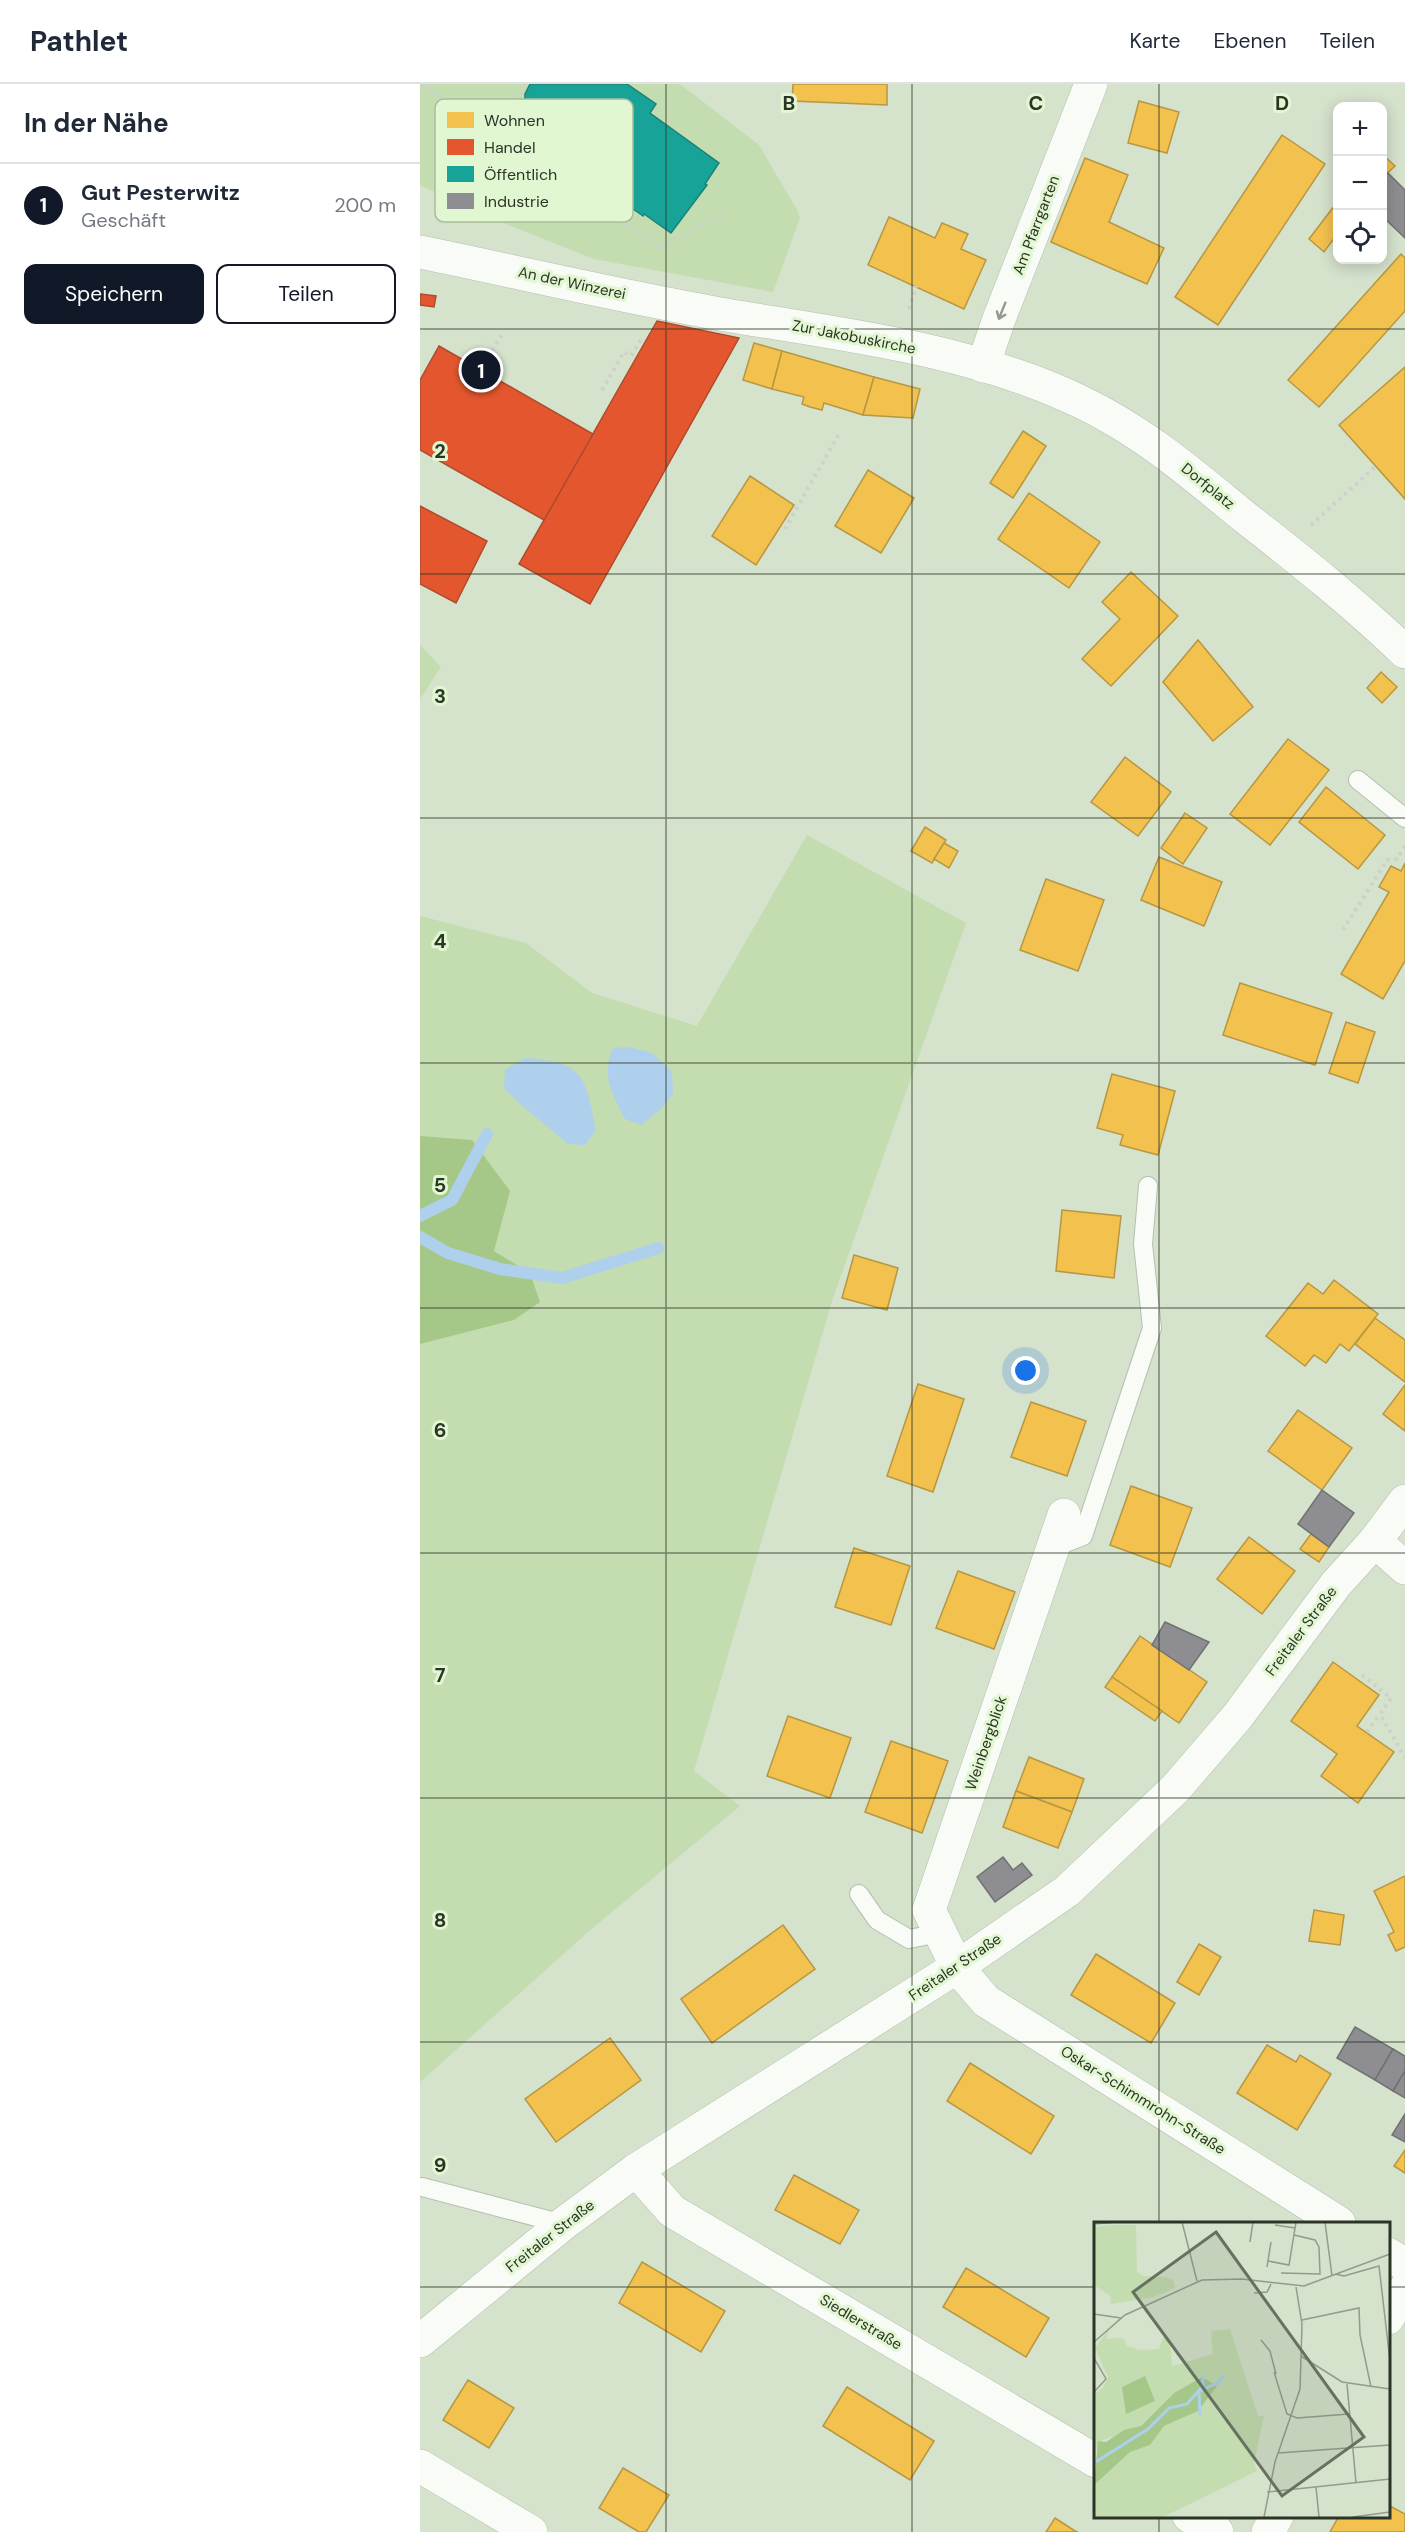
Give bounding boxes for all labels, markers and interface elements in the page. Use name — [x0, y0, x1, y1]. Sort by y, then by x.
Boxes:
text: Pathlet — [30, 23, 128, 60]
text: Karte — [1130, 27, 1180, 55]
text: Ebenen — [1213, 27, 1286, 55]
text: Teilen — [1319, 27, 1375, 55]
text: B — [783, 90, 795, 116]
text: C — [1029, 90, 1043, 116]
text: D — [1275, 90, 1289, 116]
legend — [435, 99, 633, 222]
map controls — [1333, 102, 1387, 264]
button: + — [1333, 102, 1387, 156]
text: In der Nähe — [24, 106, 169, 140]
text: Wohnen — [484, 110, 545, 131]
text: Handel — [484, 137, 535, 158]
button: − — [1333, 156, 1387, 210]
text: Öffentlich — [484, 164, 557, 185]
street label: Am Pfarrgarten — [1008, 173, 1064, 277]
text: Gut Pesterwitz — [81, 178, 240, 207]
text: Industrie — [484, 191, 549, 212]
text: 1 — [40, 192, 47, 218]
text: 200 m — [334, 192, 396, 218]
text: Geschäft — [81, 207, 166, 233]
button: locate — [1333, 210, 1387, 264]
street label: An der Winzerei — [516, 262, 628, 304]
button: Speichern — [24, 264, 204, 324]
button: Teilen — [216, 264, 396, 324]
one-way arrow — [996, 301, 1007, 320]
street label: Zur Jakobuskirche — [790, 315, 918, 359]
pin: 1 — [462, 348, 500, 392]
text: 2 — [434, 438, 446, 464]
street label: Dorfplatz — [1177, 458, 1239, 514]
text: 3 — [434, 683, 446, 709]
text: 4 — [434, 928, 447, 954]
text: 5 — [434, 1172, 446, 1198]
your location — [1011, 1356, 1040, 1385]
text: 6 — [434, 1417, 446, 1443]
street label: Freitaler Straße — [1261, 1582, 1341, 1680]
text: 7 — [435, 1662, 446, 1688]
street label: Weinbergblick — [960, 1693, 1012, 1793]
text: 8 — [434, 1907, 446, 1933]
street label: Freitaler Straße — [905, 1929, 1005, 2005]
street label: Oskar-Schimmrohn-Straße — [1057, 2041, 1229, 2159]
text: 9 — [434, 2152, 446, 2178]
street label: Freitaler Straße — [502, 2195, 598, 2277]
inset map — [1094, 2222, 1390, 2517]
street label: Siedlerstraße — [816, 2290, 906, 2354]

